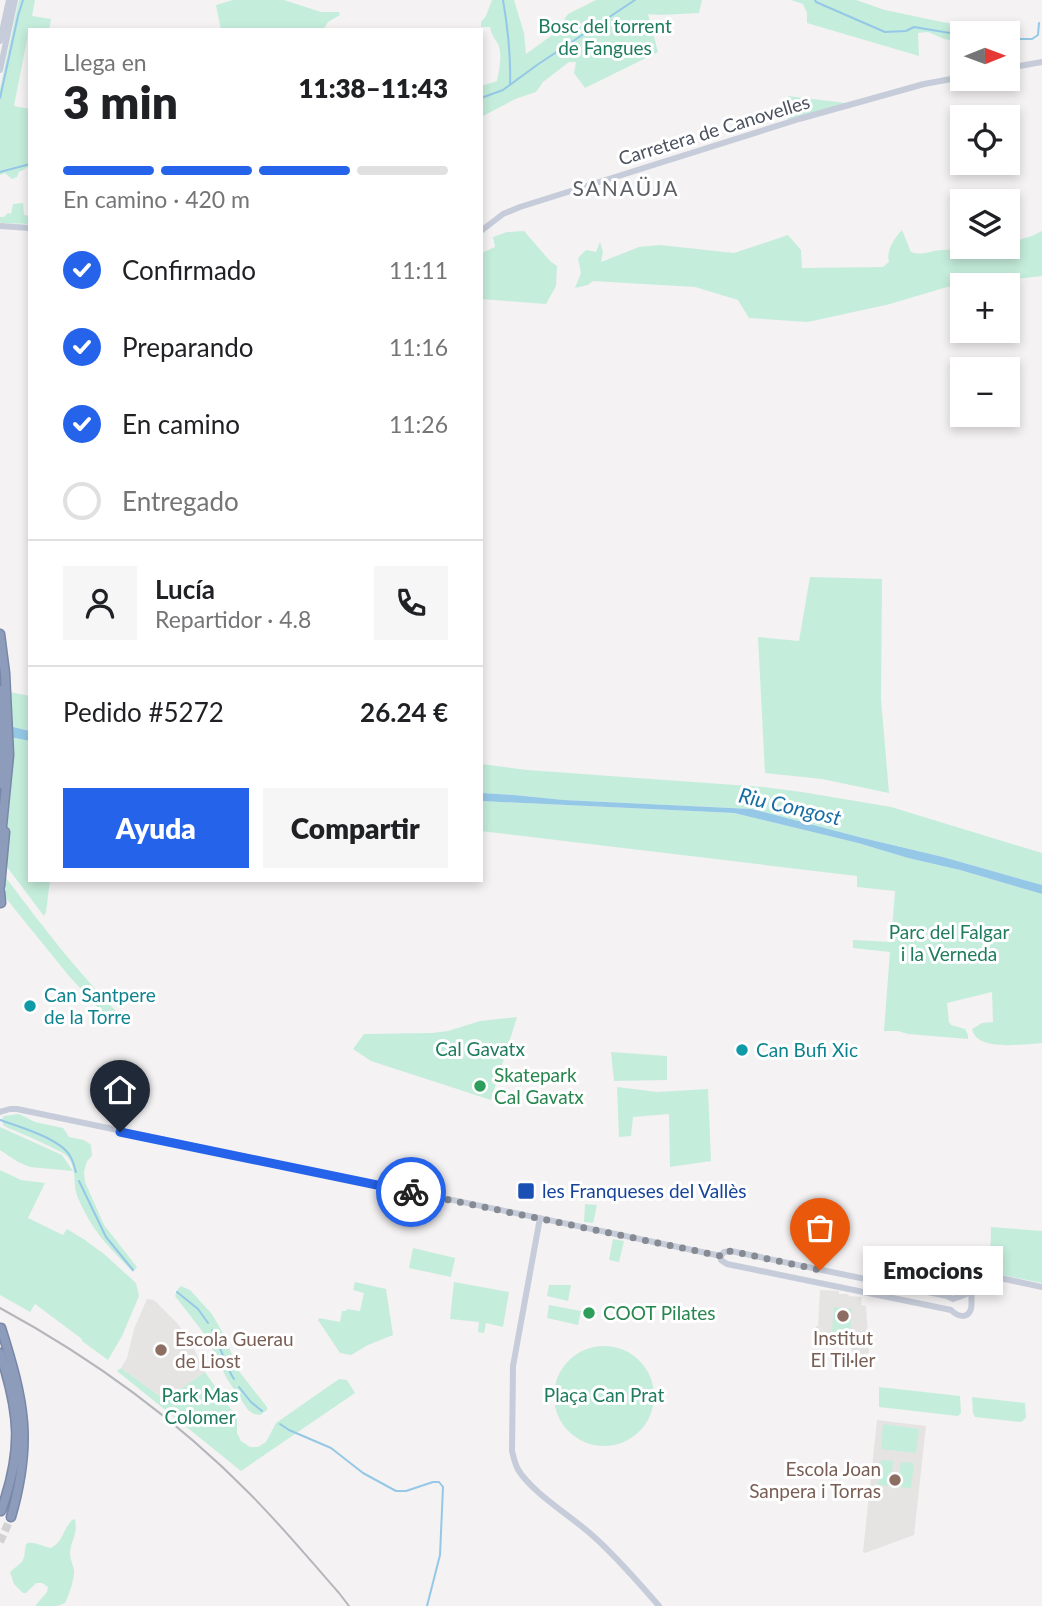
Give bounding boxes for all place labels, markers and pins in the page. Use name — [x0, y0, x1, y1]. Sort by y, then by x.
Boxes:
place label: Can Santpere de la Torre — [44, 983, 156, 1028]
marker: Can Santpere de la Torre — [22, 998, 38, 1014]
place label: Can Bufi Xic — [756, 1038, 858, 1061]
marker: Can Bufi Xic — [734, 1042, 750, 1058]
pin — [90, 1060, 150, 1132]
place label: Skatepark Cal Gavatx — [494, 1063, 584, 1108]
marker: Skatepark Cal Gavatx — [472, 1078, 488, 1094]
place label: les Franqueses del Vallès — [542, 1179, 746, 1202]
marker: les Franqueses del Vallès — [516, 1181, 536, 1201]
pin — [790, 1198, 850, 1270]
callout: Emocions — [862, 1246, 1002, 1294]
place label: COOT Pilates — [603, 1301, 716, 1324]
marker: COOT Pilates — [581, 1305, 597, 1321]
marker: Institut El Til·ler — [835, 1308, 851, 1324]
place label: Institut El Til·ler — [810, 1326, 876, 1371]
place label: Escola Guerau de Liost — [175, 1327, 294, 1372]
marker: Escola Guerau de Liost — [153, 1342, 169, 1358]
place label: Escola Joan Sanpera i Torras — [749, 1457, 881, 1502]
marker: Escola Joan Sanpera i Torras — [887, 1472, 903, 1488]

